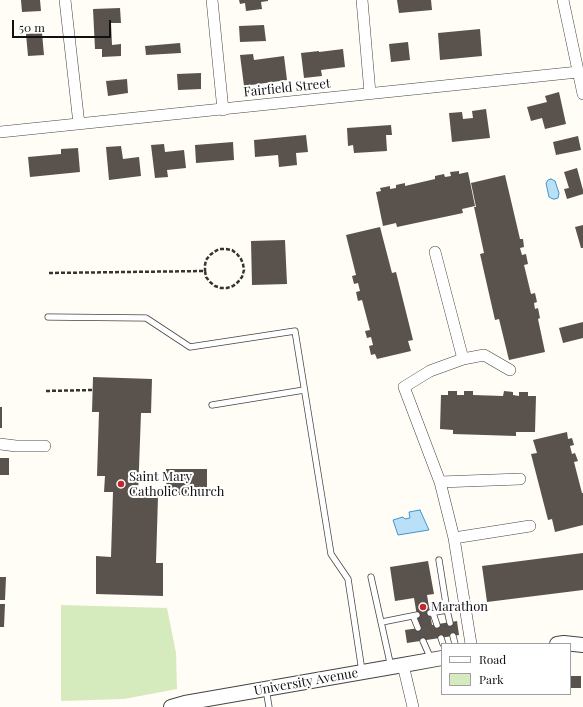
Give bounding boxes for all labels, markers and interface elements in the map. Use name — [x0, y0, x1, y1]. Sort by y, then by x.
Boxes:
scale bar — [14, 12, 113, 38]
text: 50 m — [19, 19, 45, 35]
street label: Fairfield Street — [243, 76, 331, 100]
place label: Saint Mary Catholic Church — [129, 469, 224, 500]
marker: Saint Mary Catholic Church — [116, 479, 126, 489]
place label: Marathon — [431, 599, 488, 615]
marker: Marathon — [418, 602, 428, 612]
legend — [441, 643, 571, 695]
text: Road — [479, 651, 506, 667]
street label: University Avenue — [253, 665, 359, 699]
text: Park — [479, 671, 504, 687]

